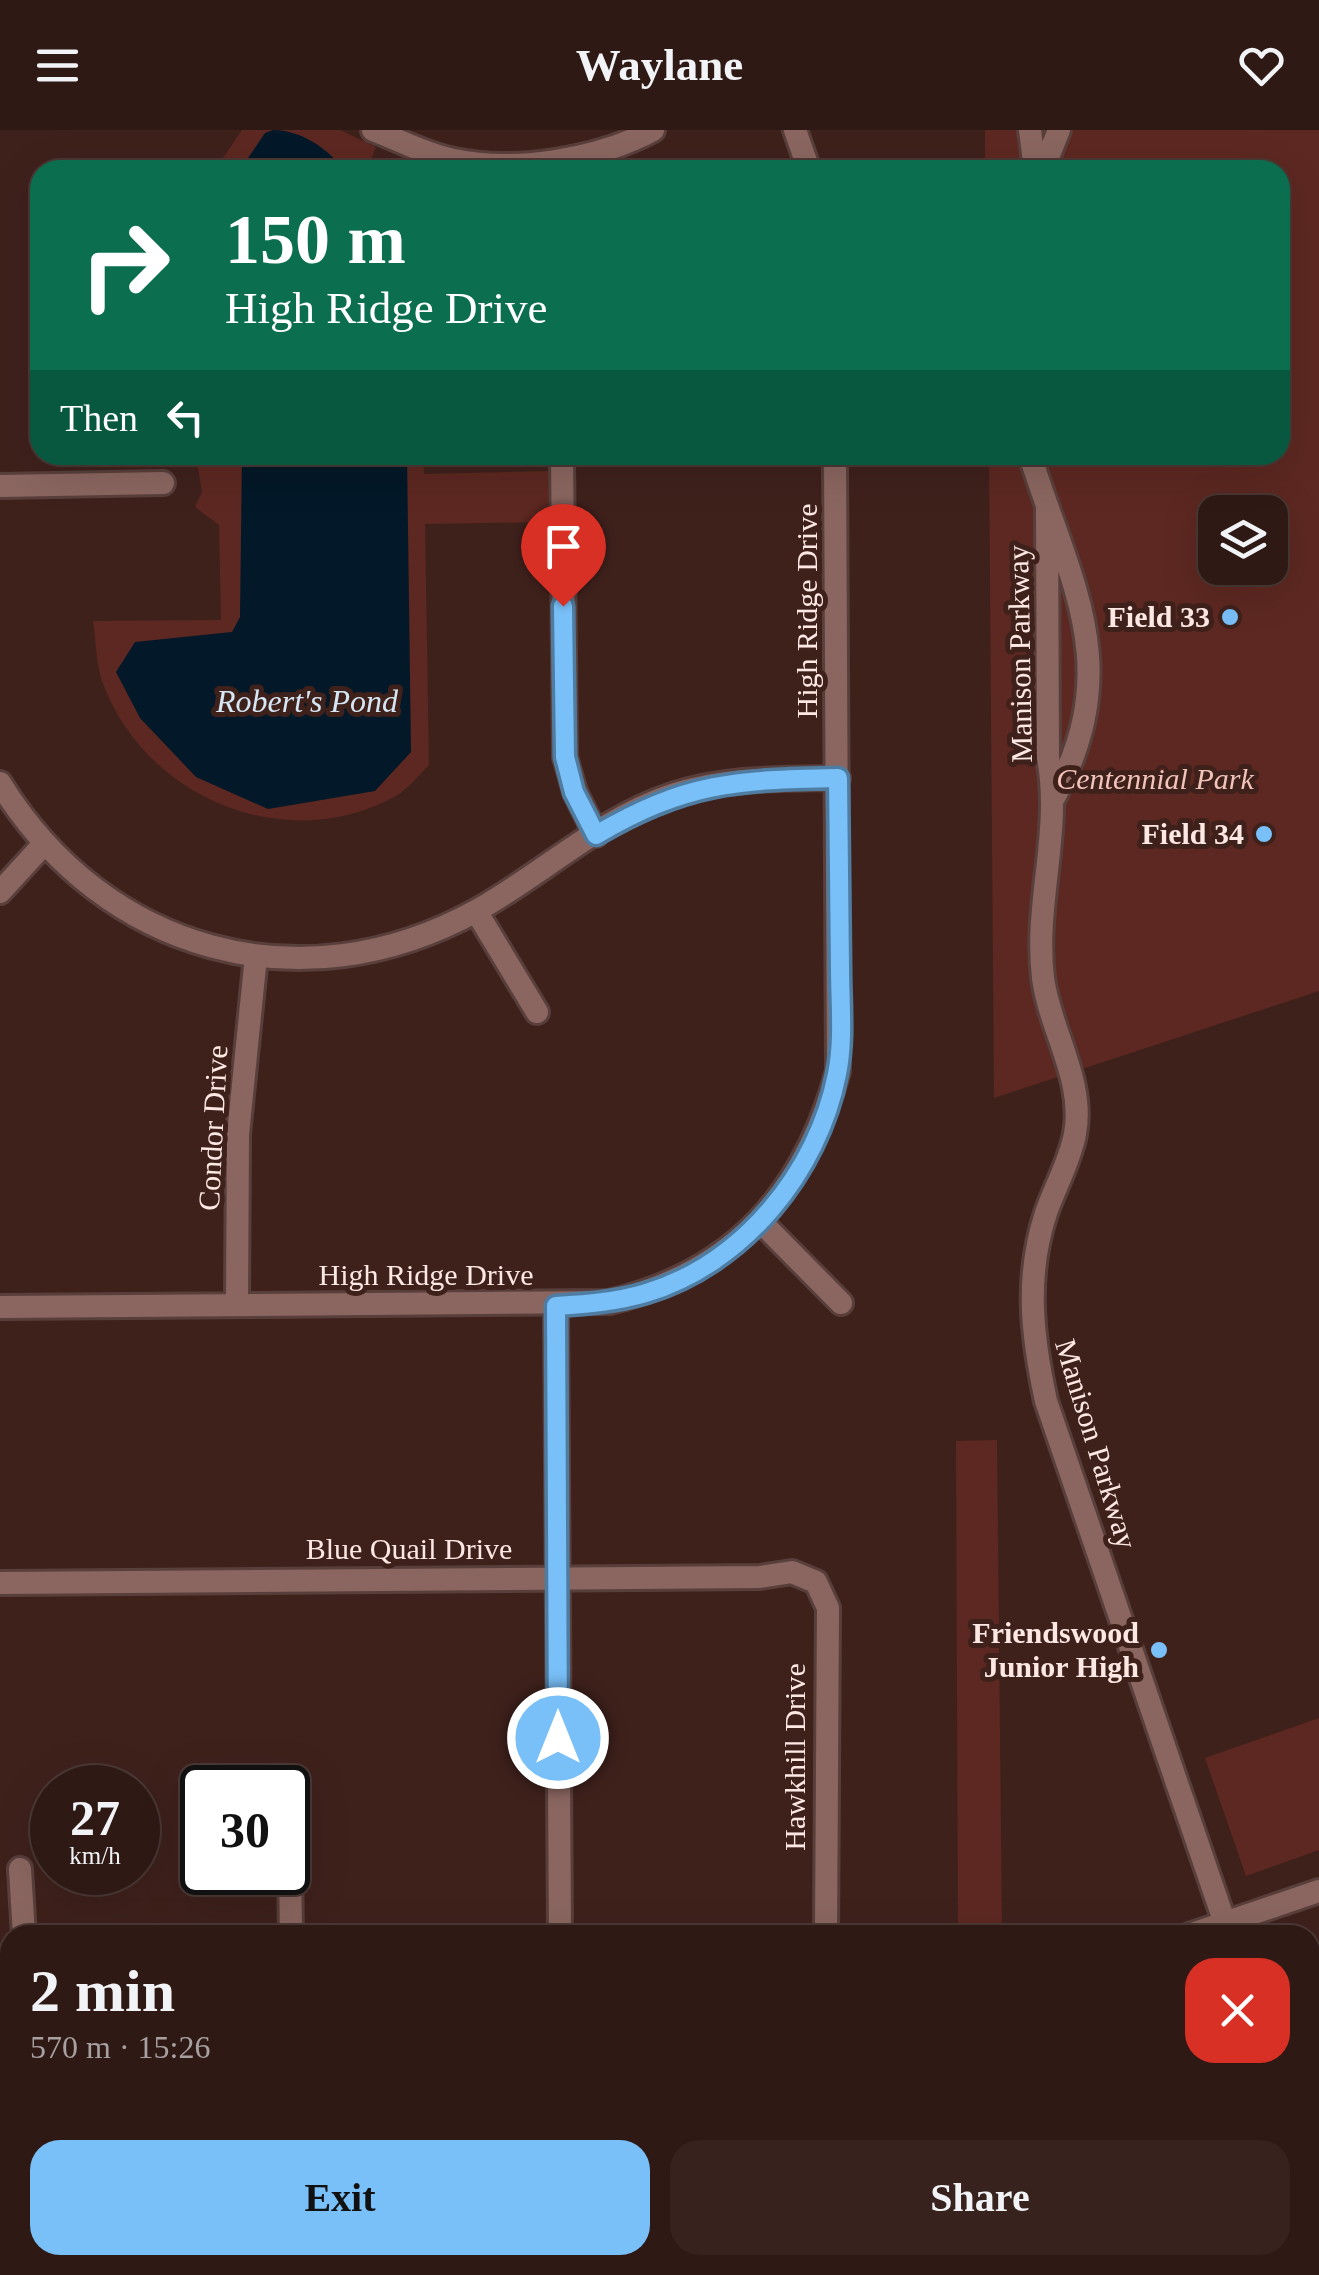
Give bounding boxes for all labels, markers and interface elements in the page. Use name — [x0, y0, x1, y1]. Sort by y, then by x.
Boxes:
icon: menu — [30, 38, 85, 93]
icon: heart — [1234, 38, 1289, 93]
text: Waylane — [576, 40, 743, 90]
icon: right — [60, 200, 190, 330]
text: 150 m — [225, 201, 406, 278]
text: High Ridge Drive — [225, 283, 547, 333]
icon: left — [158, 390, 213, 445]
text: Then — [60, 397, 138, 439]
map controls — [1198, 495, 1288, 585]
button: layers — [1198, 495, 1288, 585]
pin — [521, 504, 606, 607]
street label: High Ridge Drive — [790, 504, 823, 718]
icon: arrive — [536, 519, 591, 574]
street label: Manison Parkway — [1001, 545, 1038, 763]
place label: Field 33 — [1108, 600, 1210, 633]
marker: Field 33 — [1219, 606, 1241, 628]
water label: Robert's Pond — [215, 683, 399, 719]
park label: Centennial Park — [1056, 762, 1254, 795]
place label: Field 34 — [1142, 817, 1244, 850]
marker: Field 34 — [1253, 823, 1275, 845]
street label: Condor Drive — [192, 1044, 233, 1212]
street label: High Ridge Drive — [319, 1258, 533, 1291]
street label: Manison Parkway — [1049, 1335, 1144, 1553]
street label: Blue Quail Drive — [306, 1532, 512, 1565]
place label: Friendswood Junior High — [972, 1616, 1139, 1683]
marker: Friendswood Junior High — [1148, 1639, 1170, 1661]
street label: Hawkhill Drive — [778, 1663, 811, 1851]
position arrow — [506, 1686, 610, 1790]
speed limit sign: 30 — [180, 1765, 310, 1895]
text: 27 — [70, 1790, 120, 1846]
text: km/h — [69, 1842, 121, 1869]
text: 2 min — [30, 1958, 175, 2024]
button: close — [1185, 1958, 1290, 2063]
text: 570 m · 15:26 — [30, 2029, 210, 2065]
button: Exit — [30, 2140, 650, 2255]
button: Share — [670, 2140, 1290, 2255]

